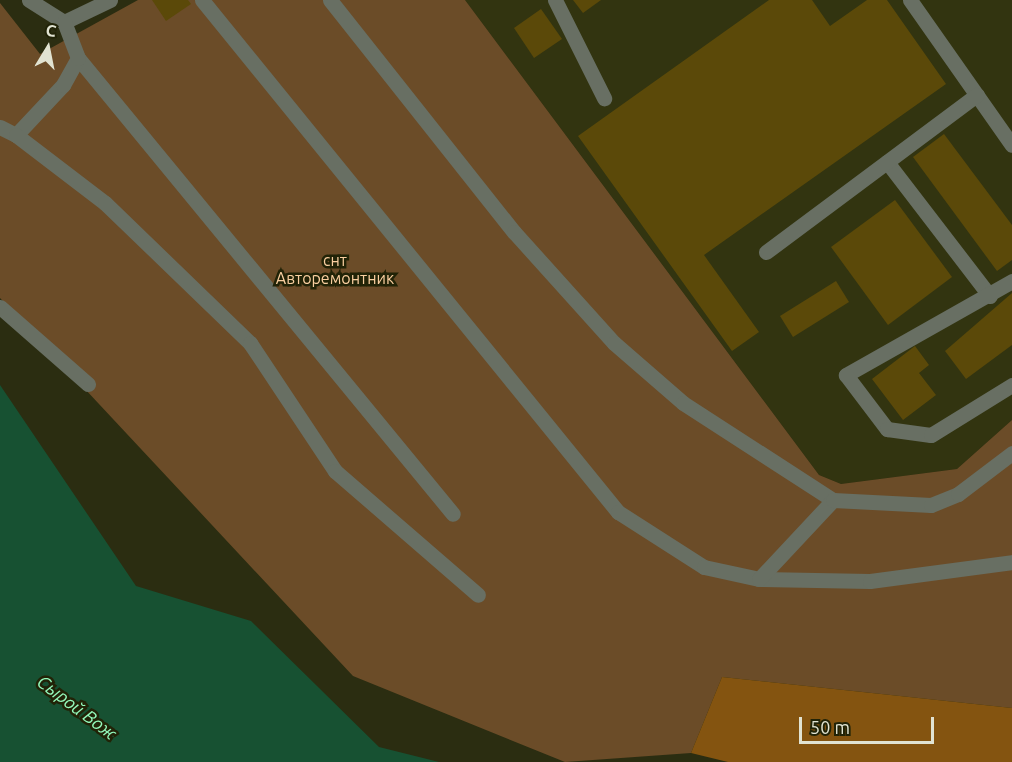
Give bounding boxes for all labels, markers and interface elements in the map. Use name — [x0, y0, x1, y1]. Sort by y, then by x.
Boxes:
north arrow — [18, 18, 78, 78]
text: С — [45, 21, 58, 40]
park label: снт Авторемонтник — [276, 250, 394, 288]
water label: Сырой Вож — [33, 670, 121, 744]
scale bar — [802, 705, 937, 743]
text: 50 m — [810, 717, 850, 737]

